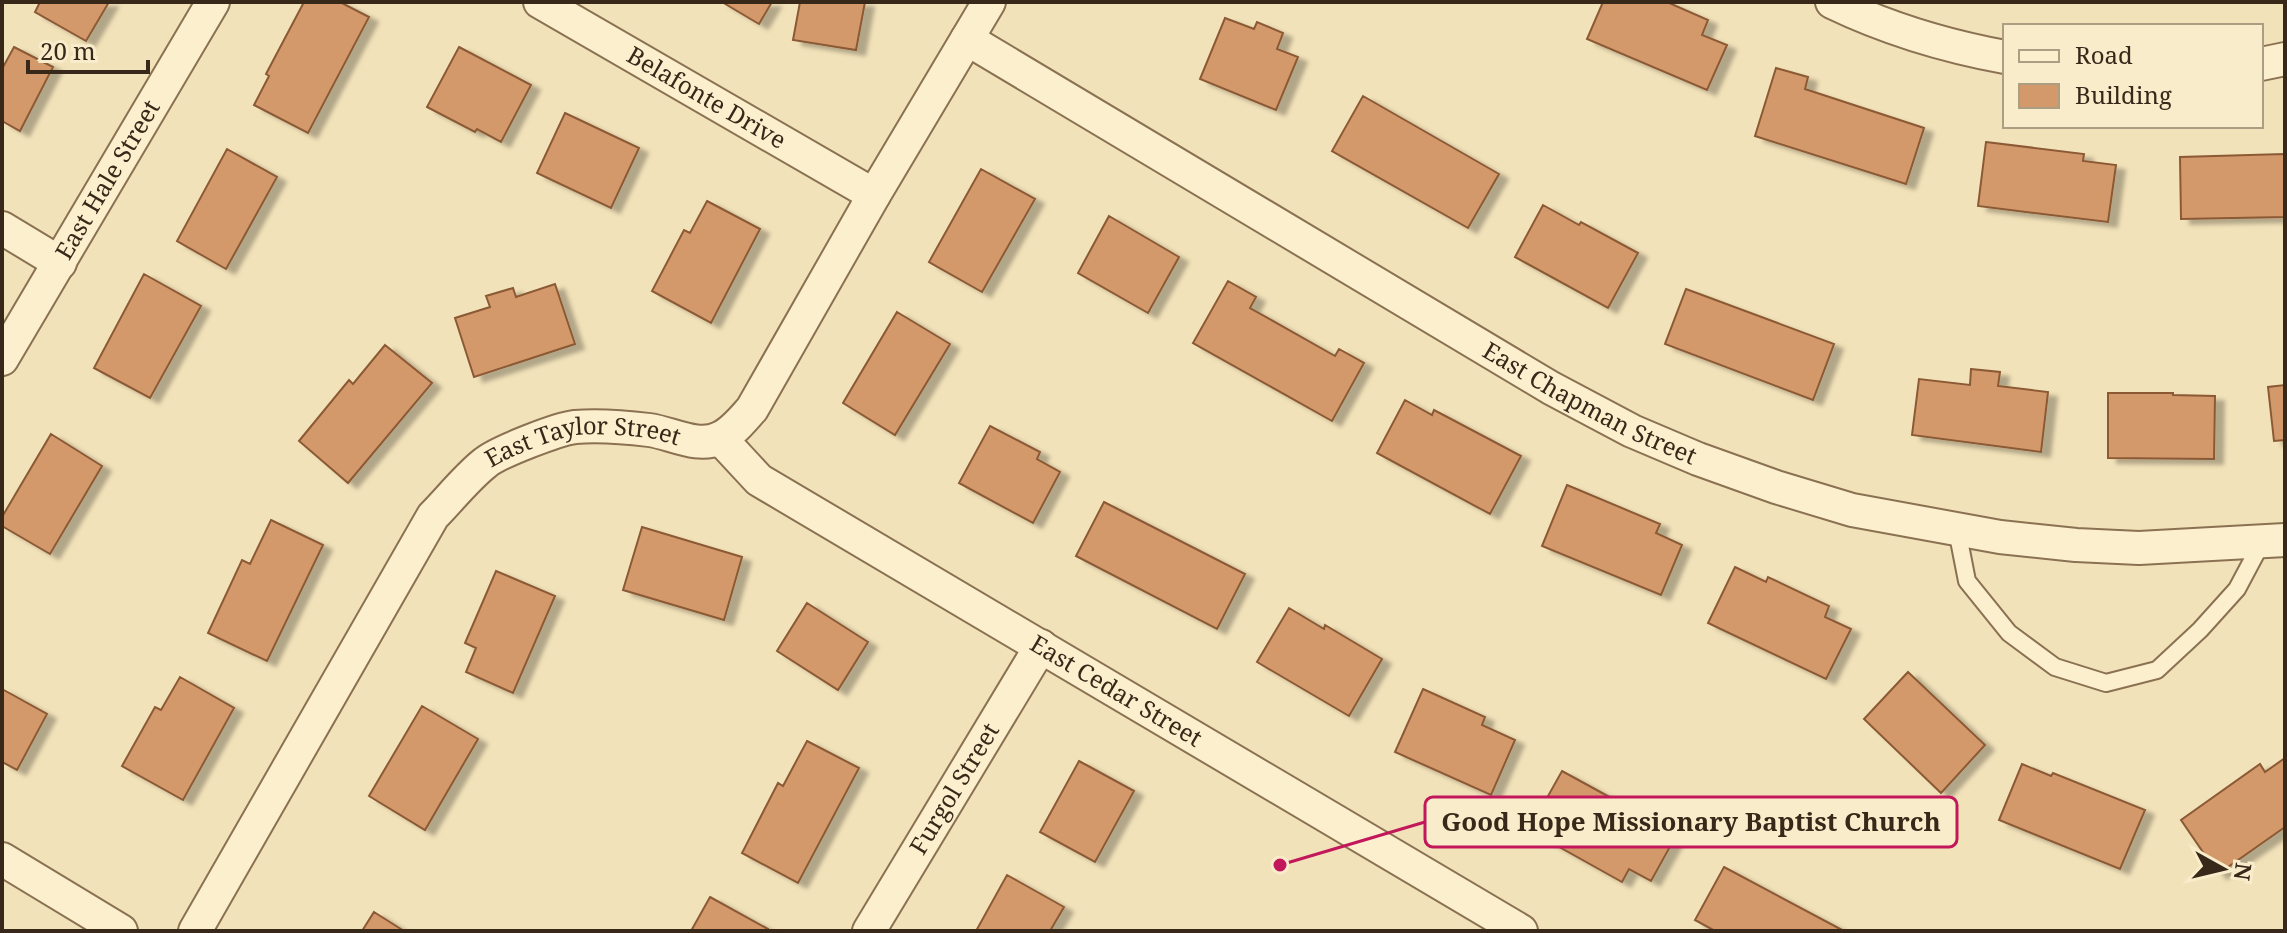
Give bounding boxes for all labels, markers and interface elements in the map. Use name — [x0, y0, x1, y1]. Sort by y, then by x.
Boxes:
scale bar — [28, 24, 148, 74]
legend — [2003, 24, 2263, 128]
text: 20 m — [40, 34, 96, 67]
street label: Belafonte Drive — [621, 38, 793, 156]
text: Road — [2075, 38, 2133, 71]
text: Building — [2075, 78, 2172, 111]
street label: East Hale Street — [47, 93, 167, 265]
street label: East Chapman Street — [1477, 333, 1702, 472]
street label: East Taylor Street — [478, 408, 685, 474]
street label: East Cedar Street — [1025, 626, 1209, 754]
street label: Furgol Street — [901, 716, 1006, 860]
callout: Good Hope Missionary Baptist Church — [1425, 797, 1957, 847]
text: Good Hope Missionary Baptist Church — [1441, 803, 1941, 839]
north arrow — [2183, 829, 2263, 909]
text: N — [2228, 861, 2260, 883]

